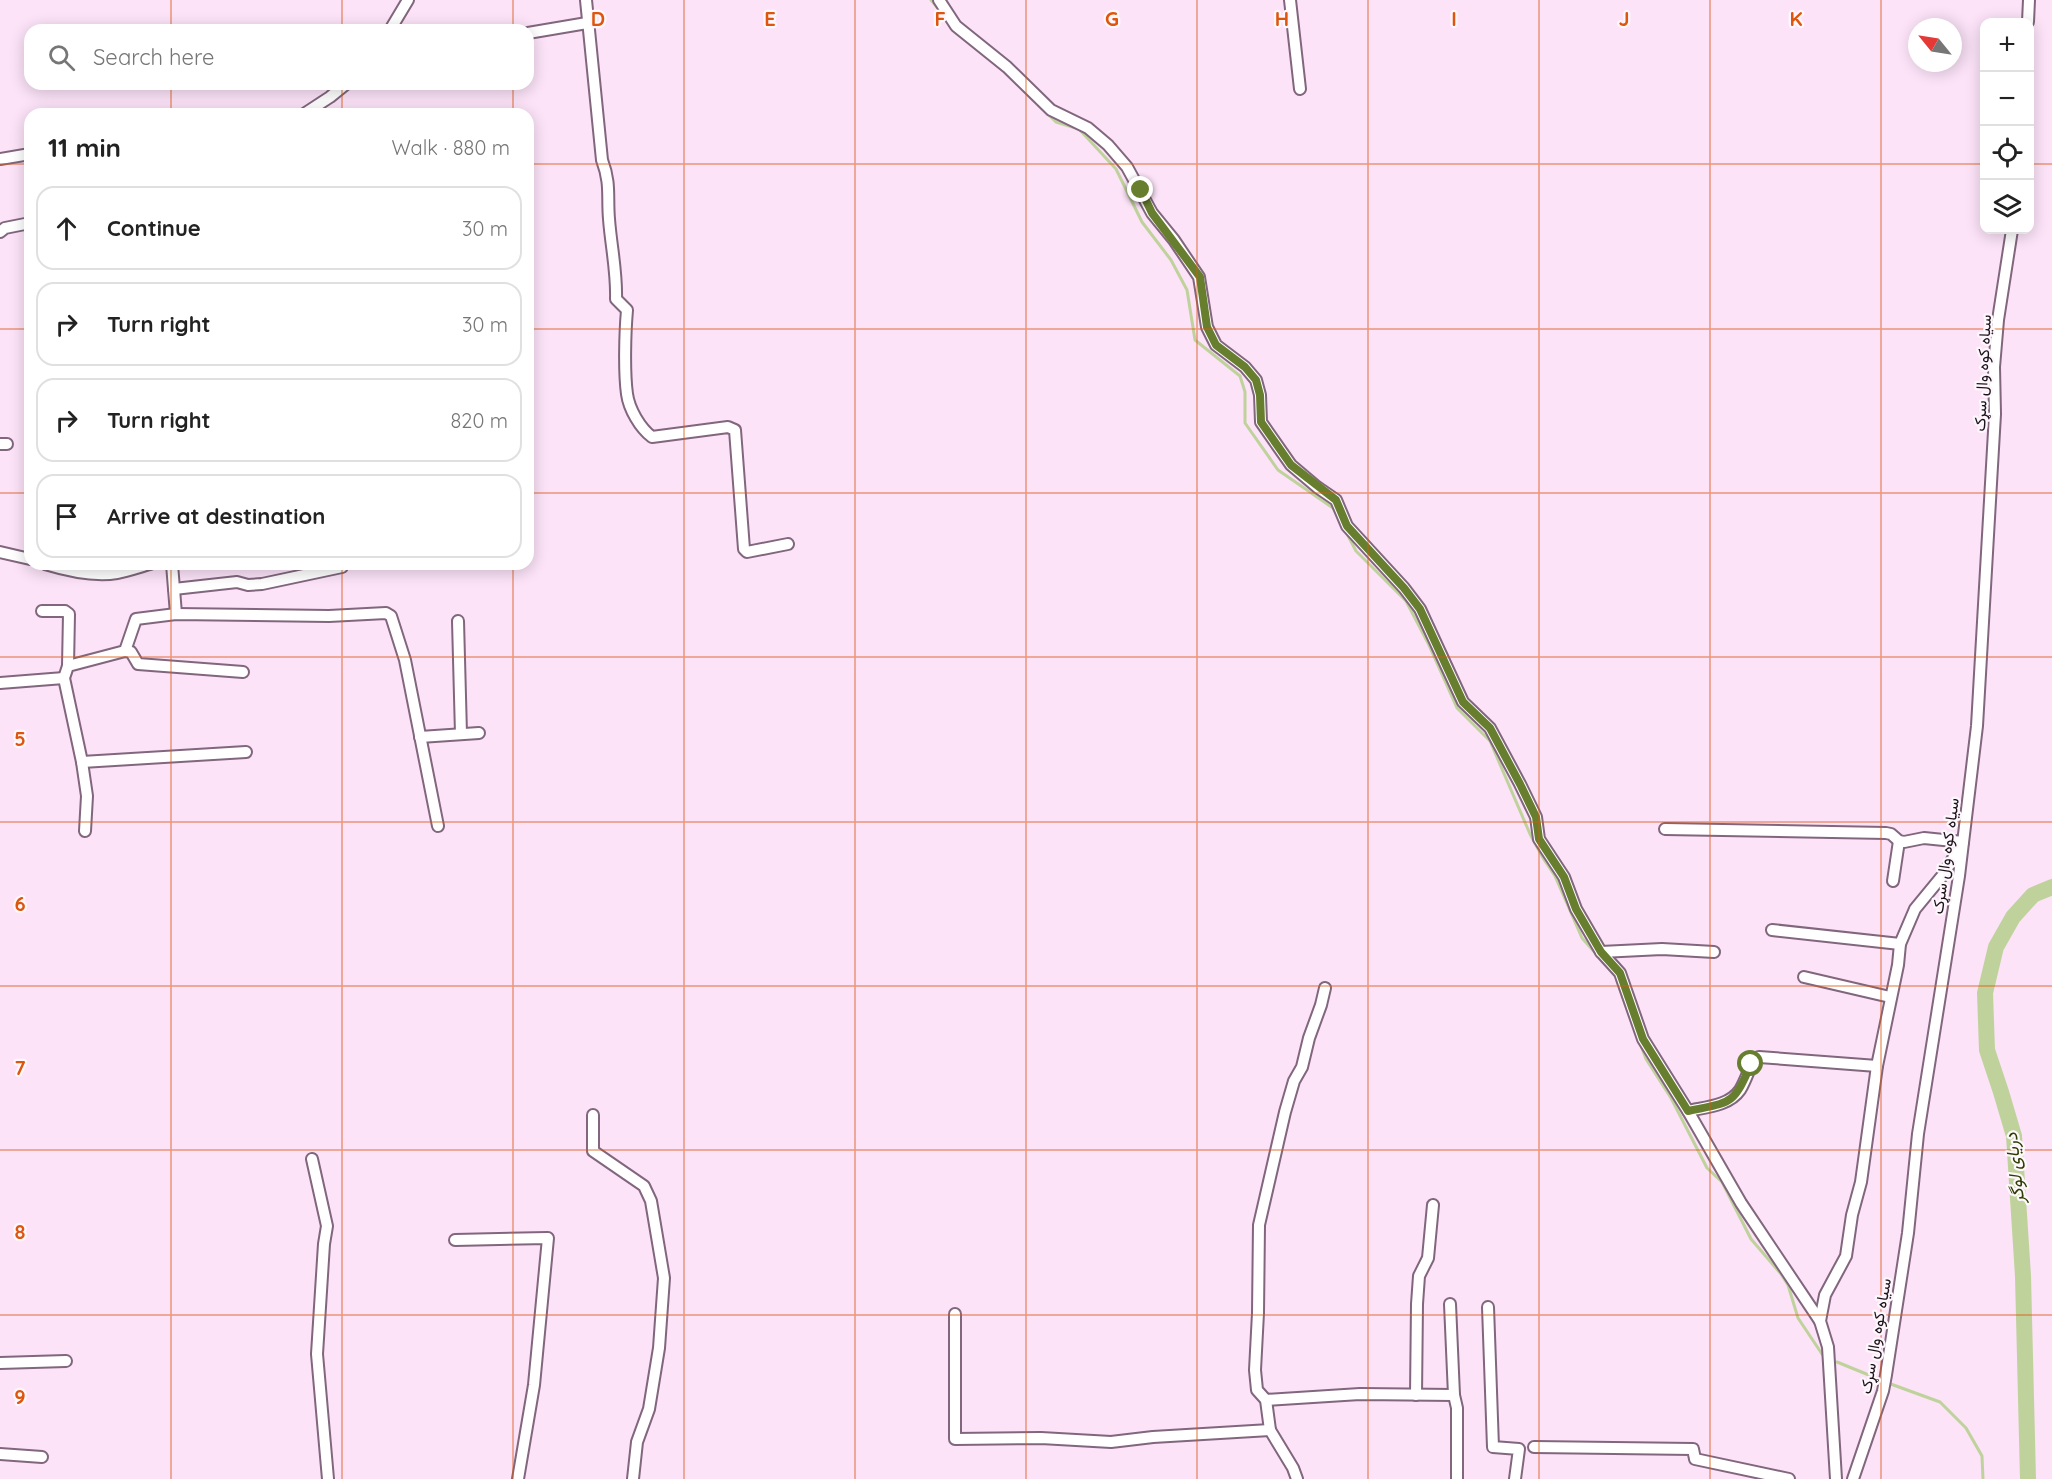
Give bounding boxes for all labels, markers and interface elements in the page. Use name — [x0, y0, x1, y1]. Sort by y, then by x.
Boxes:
text: D — [591, 6, 605, 31]
text: E — [764, 6, 776, 31]
text: F — [934, 6, 946, 31]
text: G — [1105, 6, 1119, 31]
text: H — [1275, 6, 1289, 31]
text: I — [1451, 6, 1457, 31]
text: J — [1618, 6, 1630, 31]
text: K — [1789, 6, 1803, 31]
north arrow — [1908, 18, 1962, 72]
map controls — [1980, 18, 2034, 234]
button: + — [1980, 18, 2034, 72]
search box — [24, 24, 534, 90]
icon: search — [45, 41, 78, 74]
text: Search here — [93, 43, 214, 71]
button: − — [1980, 72, 2034, 126]
button: locate — [1980, 126, 2034, 180]
text: 11 min — [48, 131, 121, 164]
text: Walk · 880 m — [391, 135, 510, 160]
route end — [1127, 176, 1153, 202]
button: layers — [1980, 180, 2034, 234]
icon: ahead — [50, 212, 83, 245]
text: Continue — [107, 214, 201, 242]
text: 30 m — [462, 216, 508, 241]
icon: right — [50, 308, 83, 341]
text: Turn right — [107, 310, 211, 338]
text: 30 m — [462, 312, 508, 337]
street label: سیاه کوه وال سړک — [1969, 314, 1997, 432]
icon: right — [50, 404, 83, 437]
text: Turn right — [107, 406, 211, 434]
text: 820 m — [451, 408, 508, 433]
icon: arrive — [50, 500, 83, 533]
text: Arrive at destination — [107, 502, 325, 530]
text: 5 — [14, 726, 26, 751]
street label: سیاه کوه وال سړک — [1927, 797, 1965, 916]
text: 6 — [14, 891, 26, 916]
route start — [1737, 1050, 1763, 1076]
text: 7 — [15, 1055, 26, 1080]
water label: دریای لوگر — [1999, 1131, 2029, 1205]
text: 8 — [15, 1219, 26, 1244]
street label: سیاه کوه وال سړک — [1855, 1277, 1897, 1396]
text: 9 — [14, 1384, 26, 1409]

